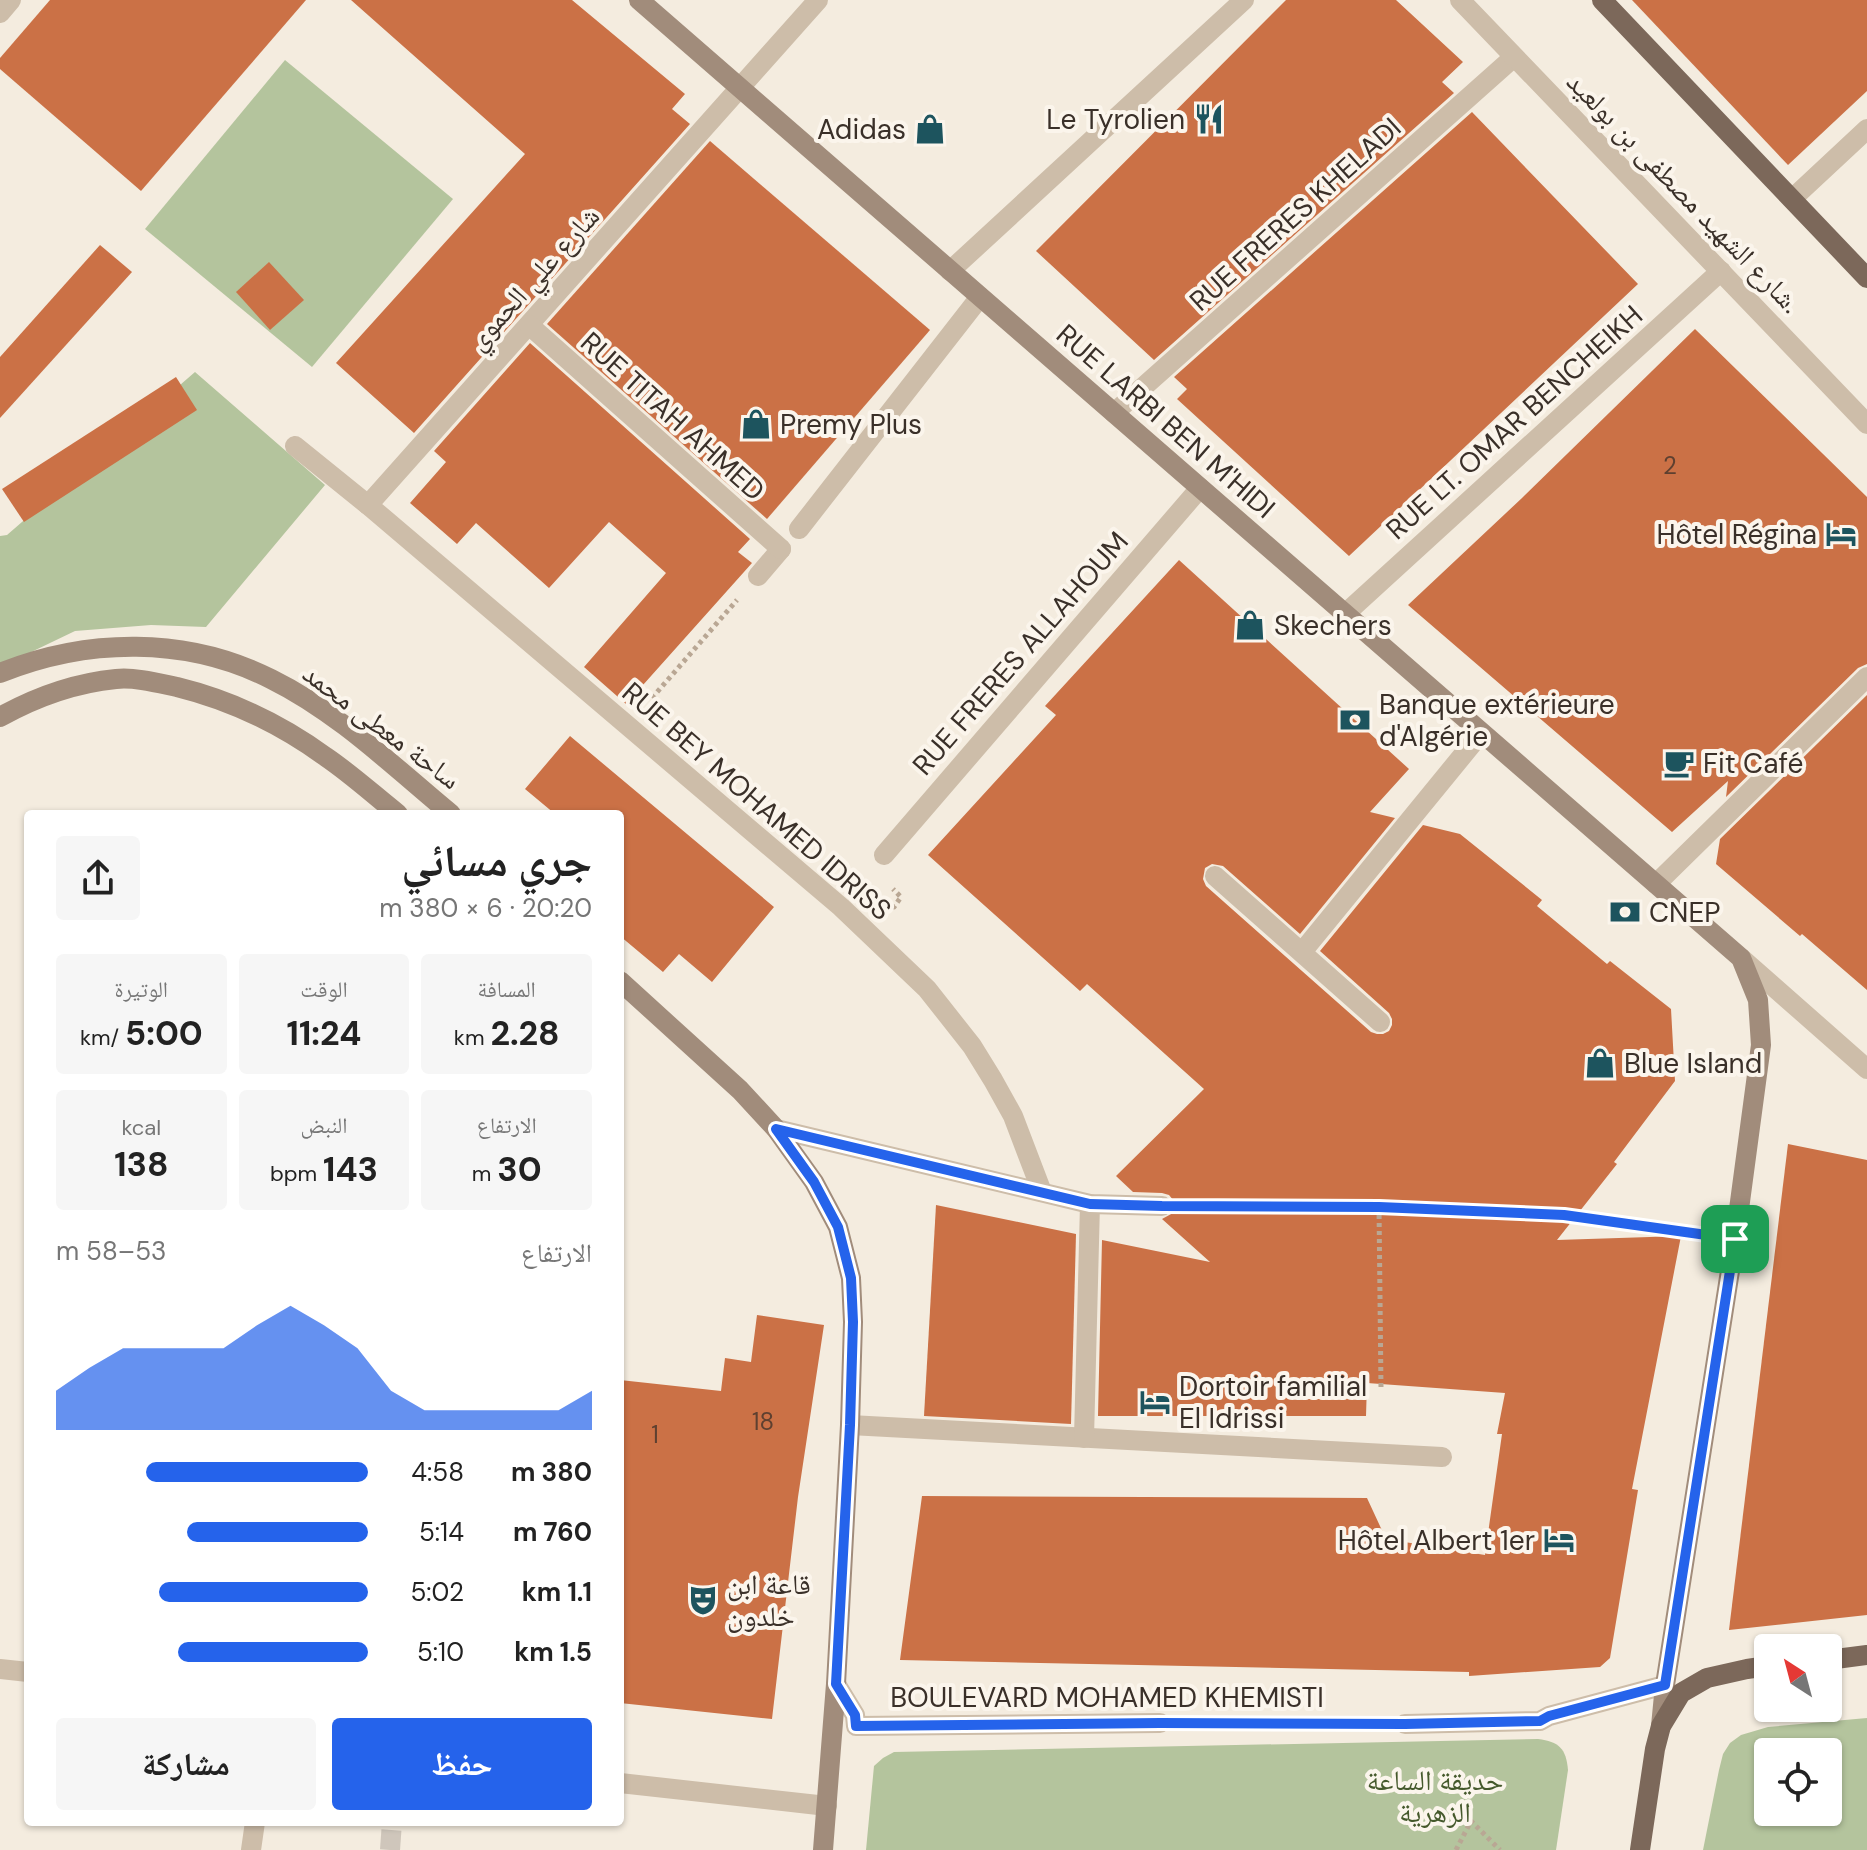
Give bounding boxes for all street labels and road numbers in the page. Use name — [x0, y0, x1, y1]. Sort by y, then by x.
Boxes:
street label: شارع الشهيد مصطفى بن بولعيد. — [1559, 64, 1809, 321]
street label: RUE FRERES KHELADI — [1182, 110, 1409, 319]
street label: شارع علي الحموي — [459, 198, 611, 361]
street label: RUE LT. OMAR BENCHEIKH — [1378, 297, 1651, 548]
street label: RUE LARBI BEN M'HIDI — [1049, 316, 1283, 527]
street label: RUE TITAH AHMED — [573, 324, 773, 509]
street label: RUE FRERES ALLAHOUM — [904, 524, 1136, 783]
street label: ساحة معطى محمد — [295, 655, 468, 798]
street label: RUE BEY MOHAMED IDRISS — [614, 674, 899, 929]
street label: BOULEVARD MOHAMED KHEMISTI — [890, 1679, 1324, 1716]

